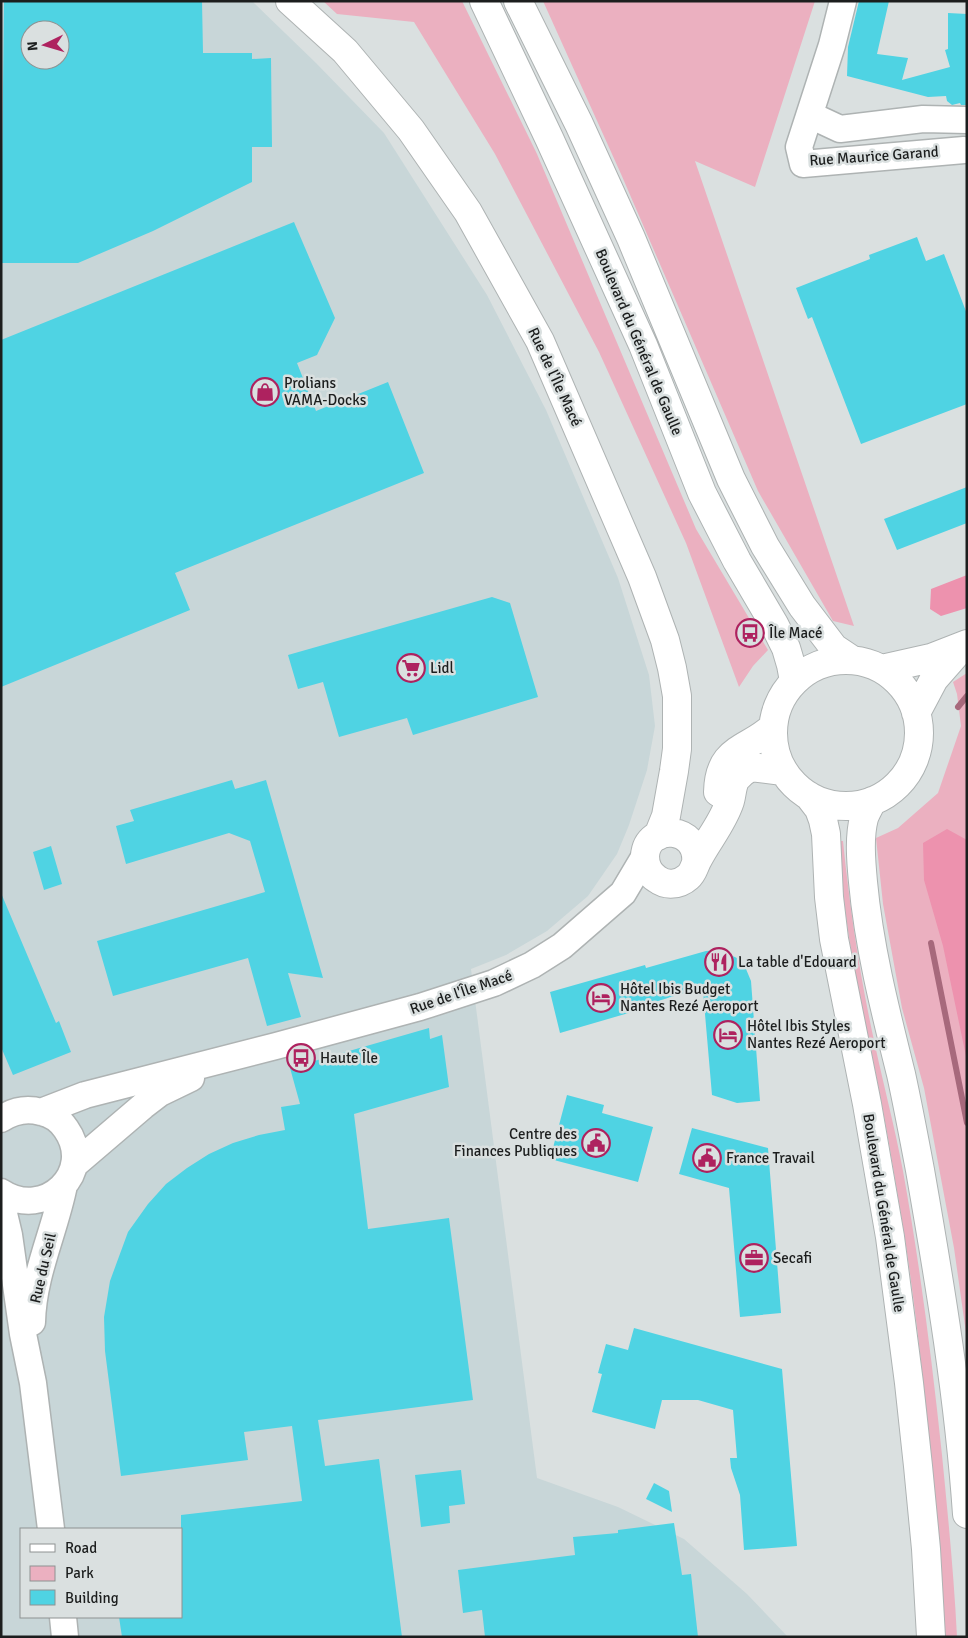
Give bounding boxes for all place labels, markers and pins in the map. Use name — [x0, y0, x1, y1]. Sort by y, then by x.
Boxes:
place label: Prolians VAMA-Docks — [284, 374, 367, 409]
shop icon: Prolians VAMA-Docks — [250, 377, 280, 407]
bus stop icon: Île Macé — [735, 618, 765, 648]
place label: Île Macé — [768, 624, 823, 642]
supermarket icon: Lidl — [396, 653, 426, 683]
place label: Lidl — [430, 659, 454, 677]
restaurant icon: La table d'Edouard — [704, 947, 734, 977]
place label: La table d'Edouard — [738, 953, 857, 971]
place label: Hôtel Ibis Budget Nantes Rezé Aeroport — [620, 980, 759, 1015]
hotel icon: Hôtel Ibis Budget Nantes Rezé Aeroport — [586, 983, 616, 1013]
place label: Hôtel Ibis Styles Nantes Rezé Aeroport — [747, 1017, 886, 1052]
hotel icon: Hôtel Ibis Styles Nantes Rezé Aeroport — [713, 1020, 743, 1050]
bus stop icon: Haute Île — [286, 1043, 316, 1073]
place label: Haute Île — [320, 1049, 378, 1067]
place label: Centre des Finances Publiques — [454, 1125, 577, 1160]
public building icon: Centre des Finances Publiques — [581, 1128, 611, 1158]
public building icon: France Travail — [692, 1143, 722, 1173]
place label: France Travail — [726, 1149, 815, 1167]
office icon: Secafi — [739, 1243, 769, 1273]
place label: Secafi — [773, 1249, 812, 1267]

